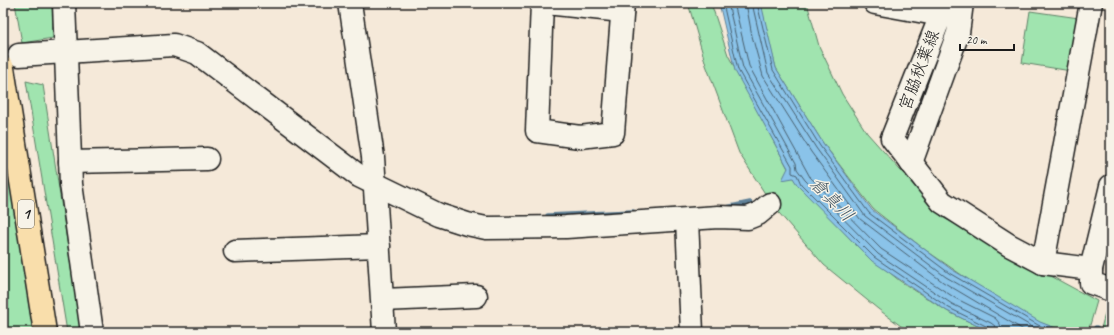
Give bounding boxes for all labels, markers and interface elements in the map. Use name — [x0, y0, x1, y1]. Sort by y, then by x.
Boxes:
scale bar — [960, 26, 1014, 52]
street label: 宮脇秋葉線 — [894, 27, 944, 113]
text: 20 m — [966, 32, 988, 48]
water label: 倉真川 — [805, 172, 859, 226]
road number: 1 — [18, 200, 34, 228]

